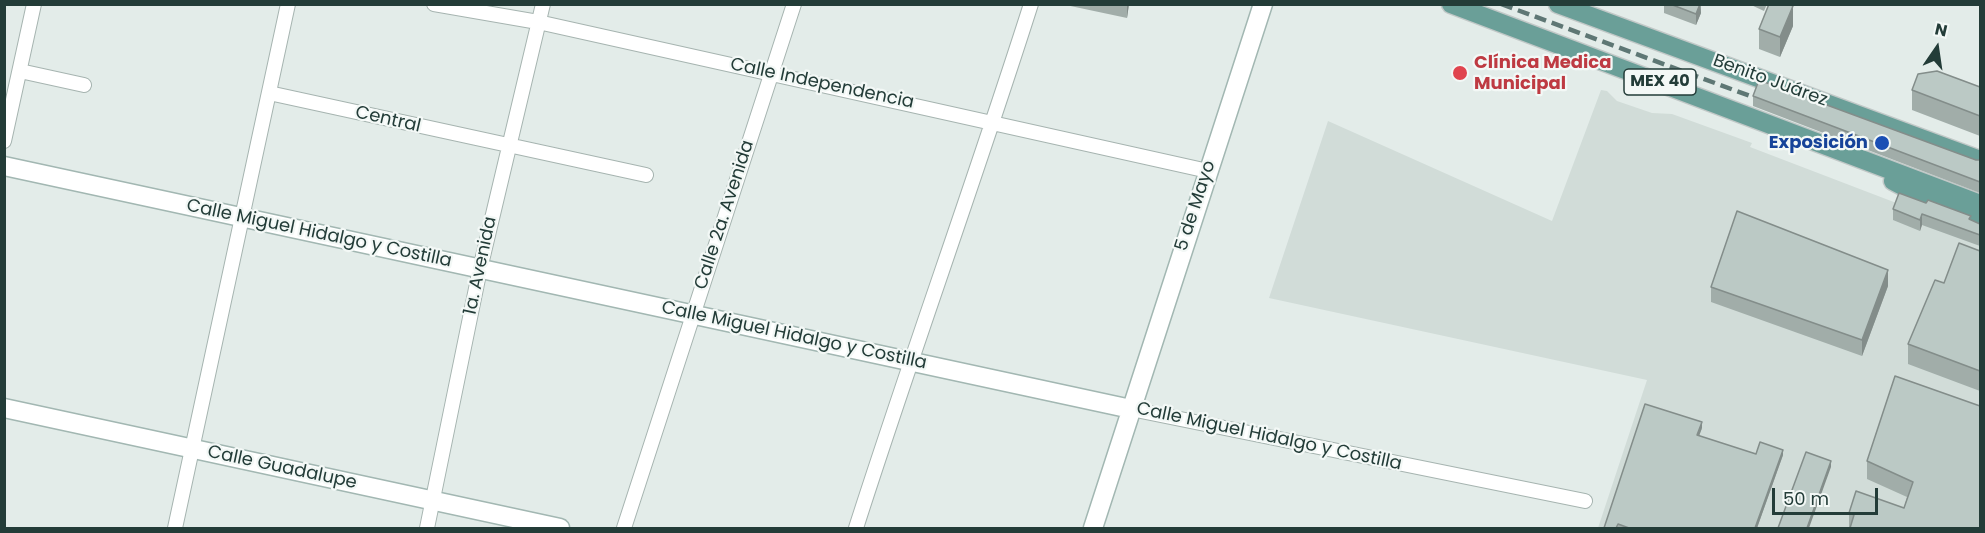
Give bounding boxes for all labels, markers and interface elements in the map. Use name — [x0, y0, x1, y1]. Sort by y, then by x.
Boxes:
text: N — [1933, 17, 1950, 43]
north arrow — [1907, 18, 1967, 78]
street label: Benito Juárez — [1710, 50, 1830, 112]
place label: Clínica Medica Municipal — [1474, 52, 1611, 94]
street label: Calle Independencia — [728, 54, 916, 114]
marker: Clínica Medica Municipal — [1451, 64, 1469, 82]
road number: MEX 40 — [1624, 69, 1696, 95]
street label: Central — [353, 102, 423, 138]
place label: Exposición — [1769, 132, 1868, 154]
marker: Exposición — [1873, 134, 1891, 152]
street label: Calle 2a. Avenida — [691, 138, 759, 292]
street label: 5 de Mayo — [1171, 158, 1221, 254]
street label: Calle Miguel Hidalgo y Costilla — [184, 195, 454, 273]
street label: 1a. Avenida — [460, 215, 502, 317]
street label: Calle Miguel Hidalgo y Costilla — [659, 297, 929, 375]
street label: Calle Miguel Hidalgo y Costilla — [1134, 398, 1404, 476]
street label: Calle Guadalupe — [205, 442, 359, 494]
scale bar — [1775, 476, 1882, 514]
text: 50 m — [1783, 486, 1829, 511]

